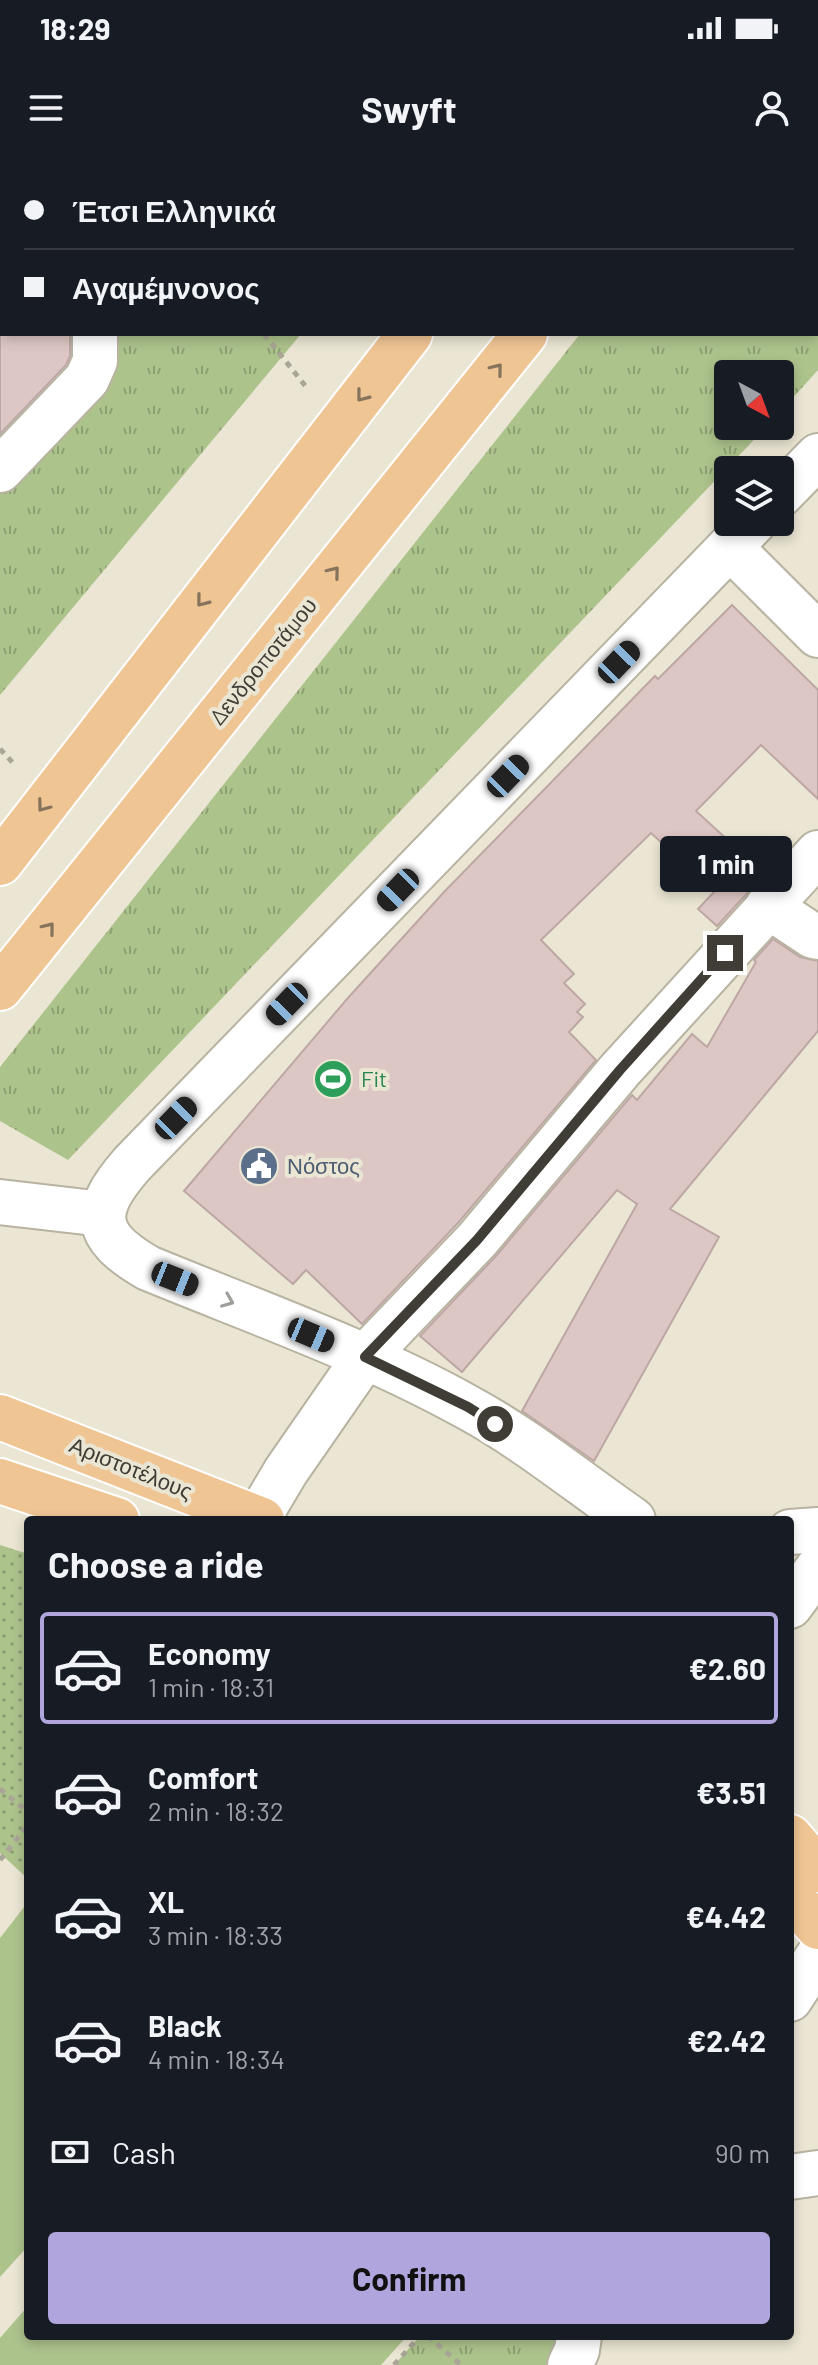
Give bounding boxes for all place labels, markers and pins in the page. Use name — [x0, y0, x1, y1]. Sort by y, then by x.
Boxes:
sports icon: Fit — [312, 1058, 354, 1100]
place label: Fit — [361, 1065, 387, 1091]
public building icon: Νόστος — [238, 1145, 280, 1187]
place label: Νόστος — [287, 1152, 360, 1178]

